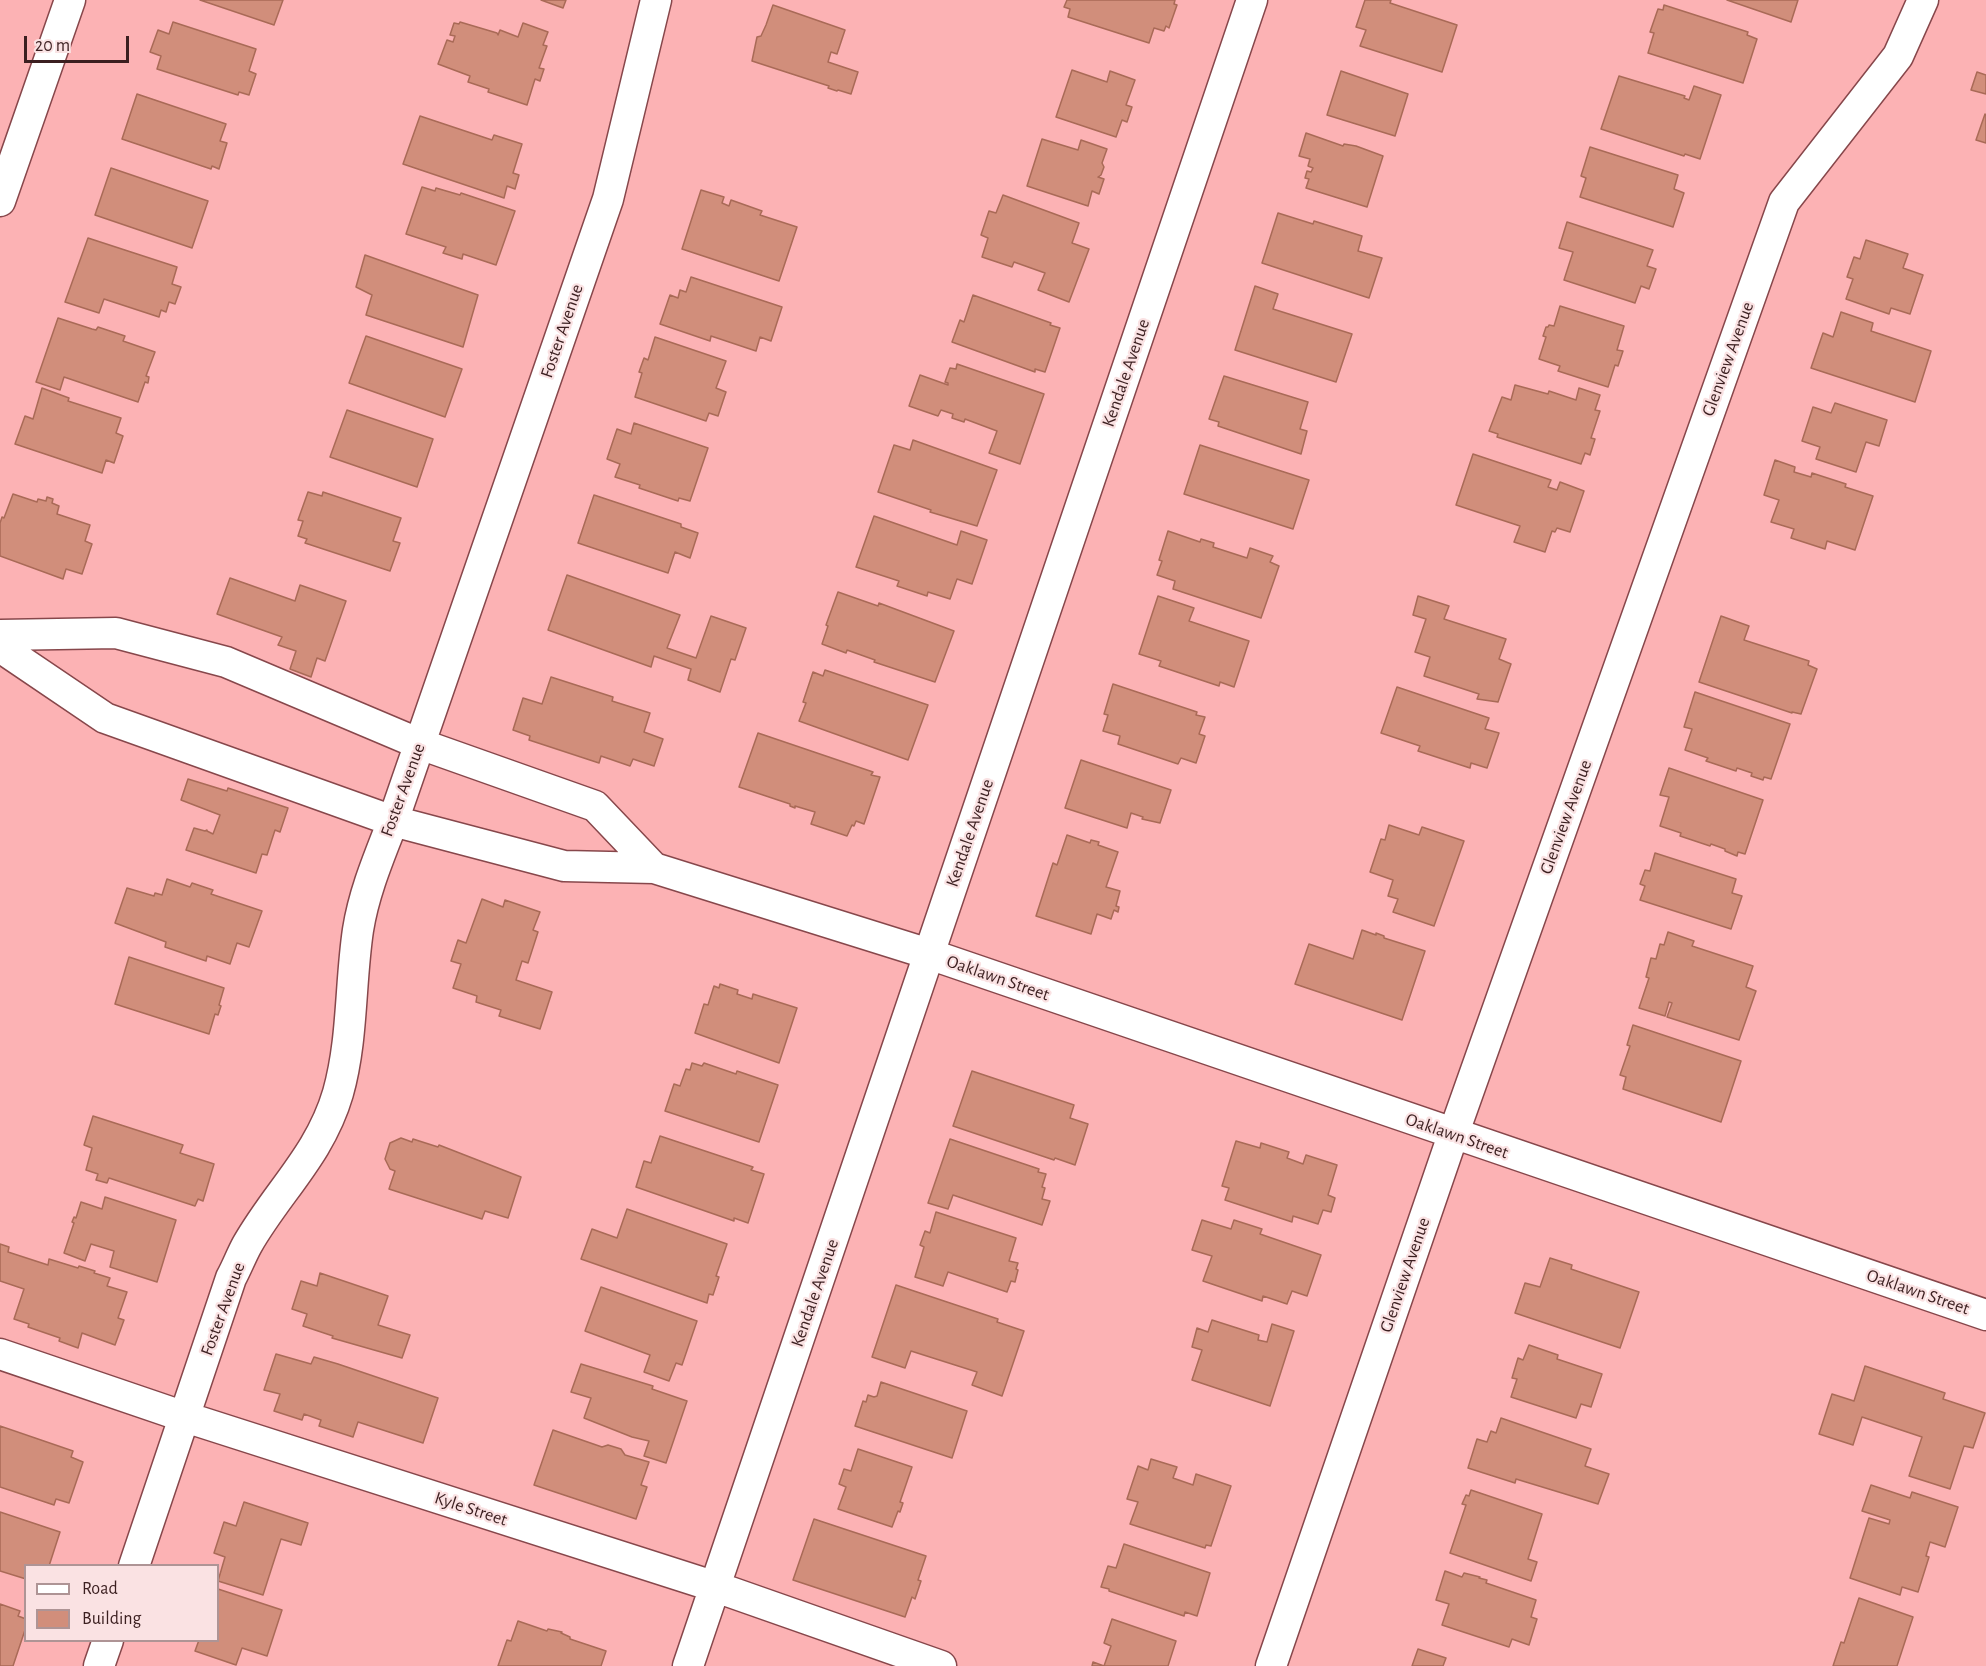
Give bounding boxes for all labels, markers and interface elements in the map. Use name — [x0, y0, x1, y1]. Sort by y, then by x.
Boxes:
scale bar — [27, 24, 132, 62]
text: 20 m — [35, 37, 70, 55]
street label: Foster Avenue — [536, 281, 588, 381]
street label: Glenview Avenue — [1697, 299, 1759, 419]
street label: Kendale Avenue — [1097, 316, 1155, 430]
street label: Foster Avenue — [376, 740, 430, 840]
street label: Glenview Avenue — [1535, 757, 1597, 877]
street label: Kendale Avenue — [941, 776, 999, 890]
street label: Oaklawn Street — [944, 950, 1052, 1006]
street label: Oaklawn Street — [1403, 1108, 1511, 1164]
street label: Glenview Avenue — [1375, 1215, 1435, 1335]
street label: Kendale Avenue — [786, 1236, 844, 1350]
street label: Foster Avenue — [196, 1259, 250, 1359]
street label: Oaklawn Street — [1864, 1264, 1972, 1320]
street label: Kyle Street — [432, 1487, 510, 1531]
legend — [24, 1564, 219, 1642]
text: Road — [82, 1580, 118, 1598]
text: Building — [82, 1610, 141, 1628]

